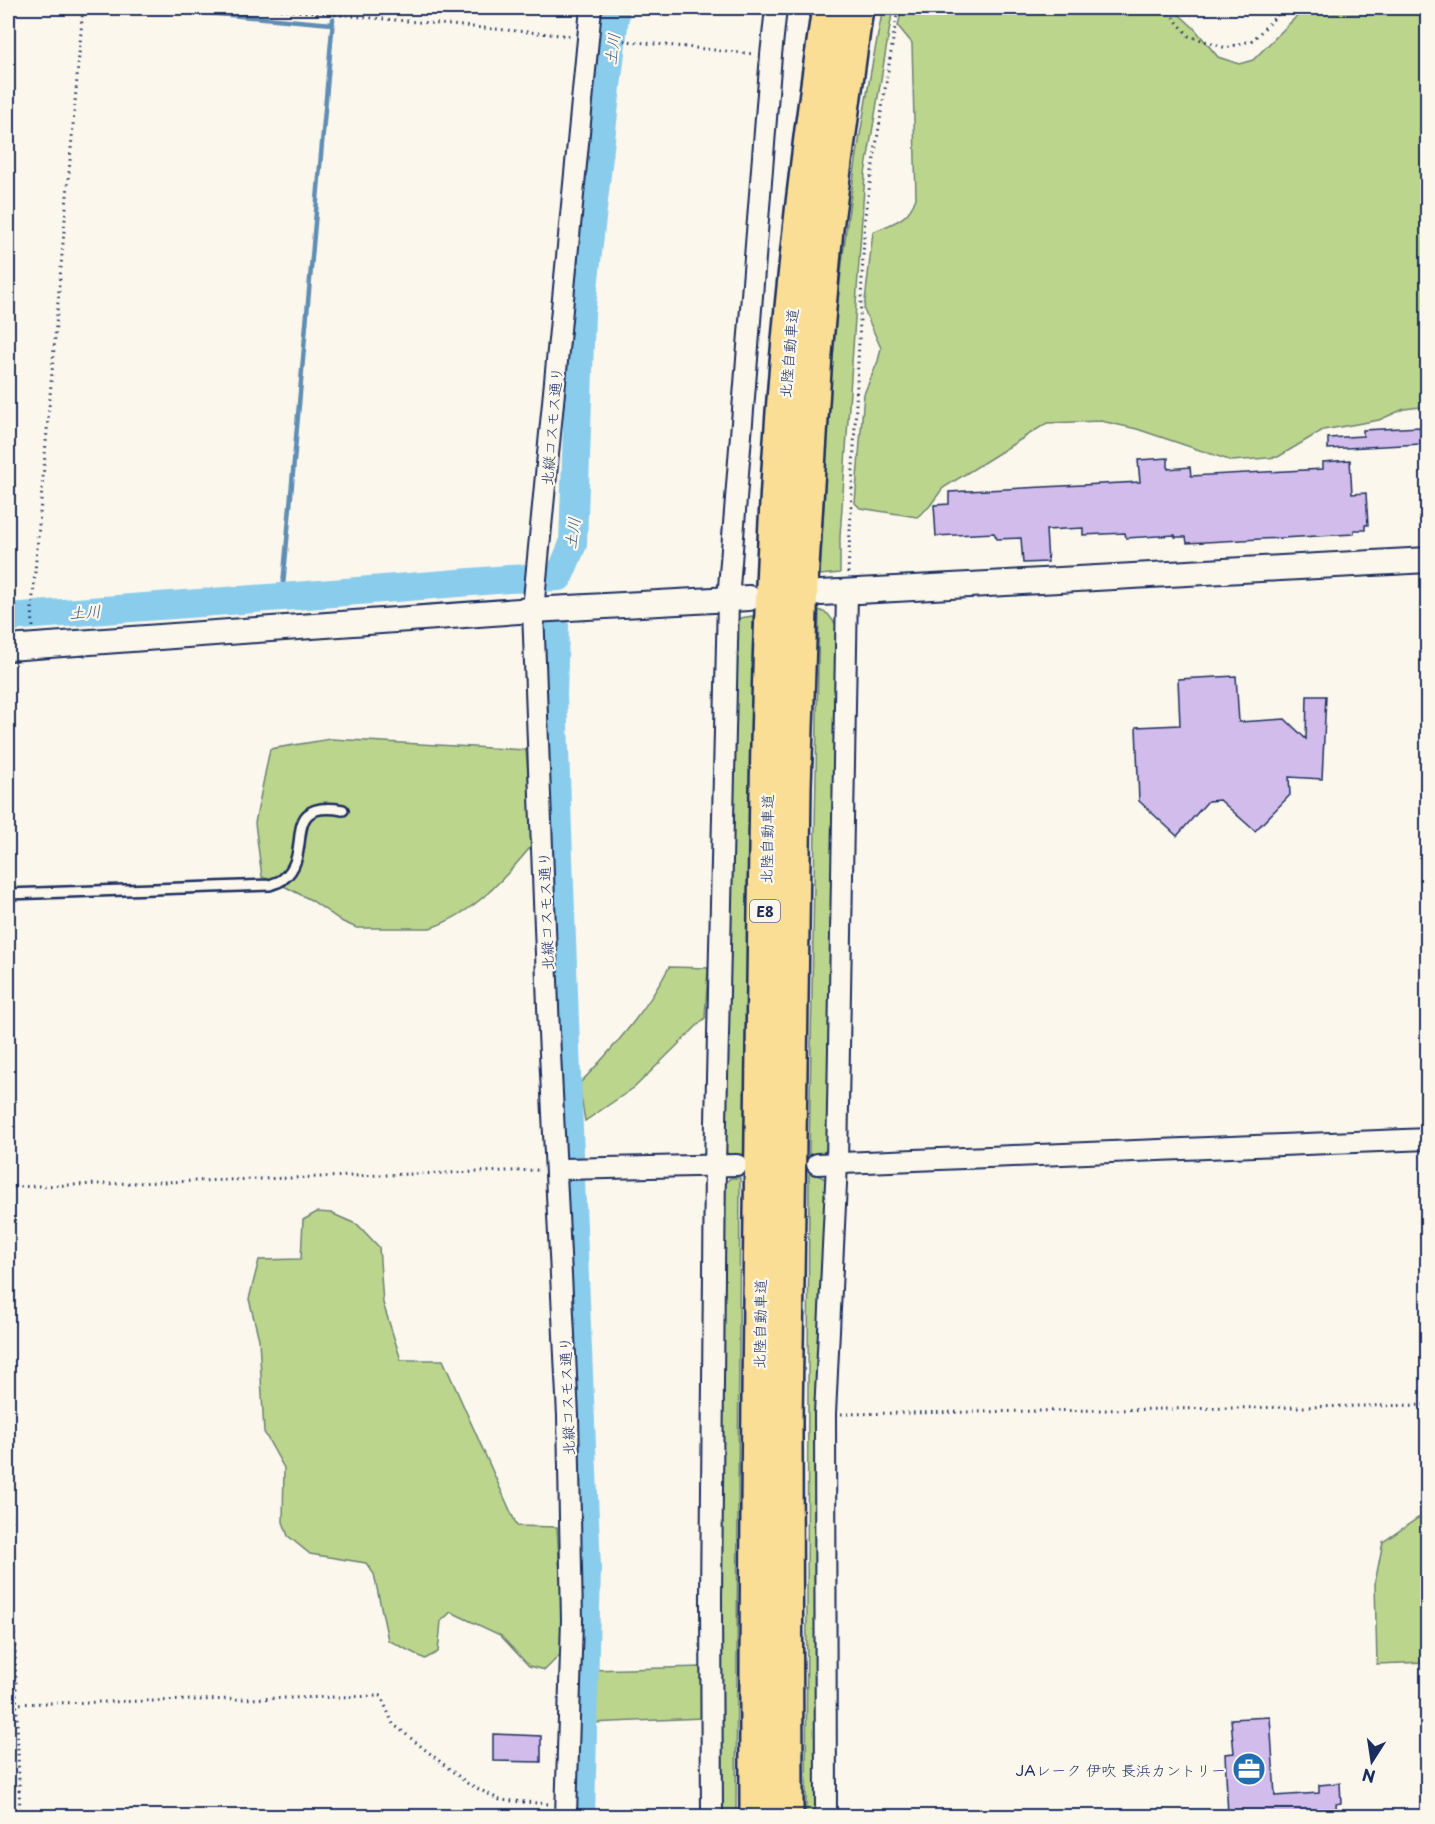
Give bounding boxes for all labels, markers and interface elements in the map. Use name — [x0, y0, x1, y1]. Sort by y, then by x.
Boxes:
water label: 土川 — [597, 32, 625, 66]
street label: 北陸自動車道 — [773, 307, 803, 399]
street label: 北縦コスモス通り — [534, 366, 568, 486]
water label: 土川 — [557, 515, 585, 551]
water label: 土川 — [68, 598, 102, 624]
street label: 北陸自動車道 — [754, 794, 778, 884]
street label: 北縦コスモス通り — [531, 851, 559, 971]
road number: E8 — [750, 900, 780, 922]
street label: 北陸自動車道 — [747, 1279, 771, 1369]
street label: 北縦コスモス通り — [552, 1336, 580, 1456]
north arrow — [1342, 1731, 1402, 1791]
office icon: JAレーク 伊吹 長浜カントリー — [1231, 1751, 1267, 1787]
place label: JAレーク 伊吹 長浜カントリー — [1015, 1758, 1226, 1781]
text: N — [1360, 1764, 1377, 1790]

